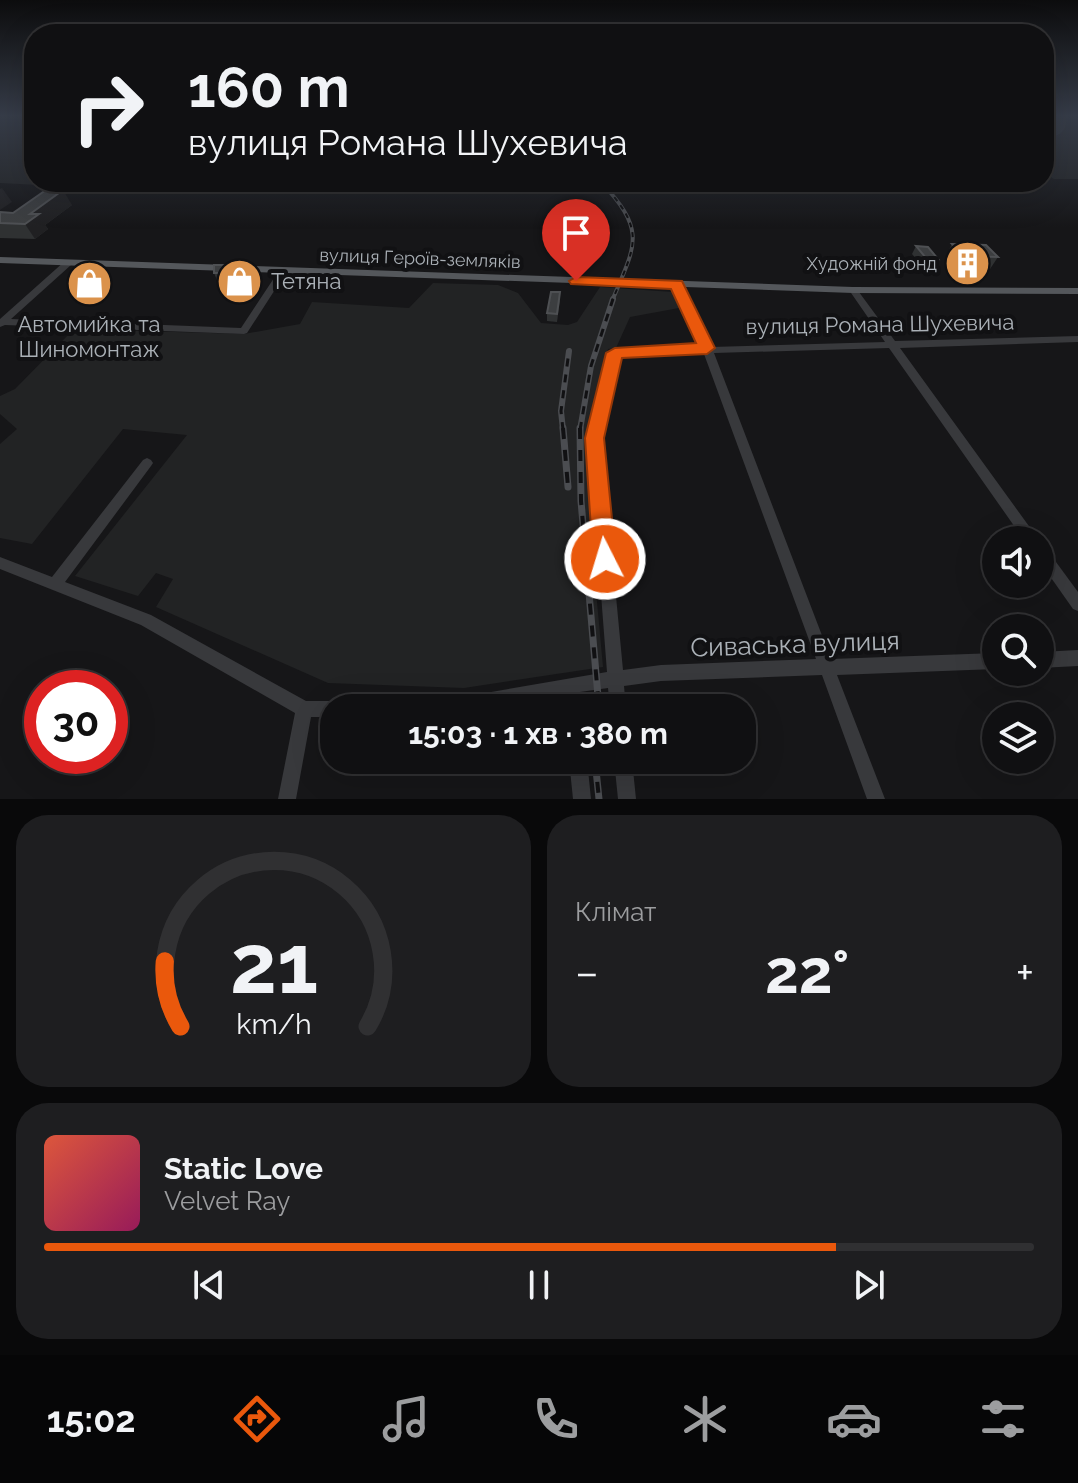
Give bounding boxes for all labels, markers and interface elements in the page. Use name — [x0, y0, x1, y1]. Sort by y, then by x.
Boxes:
text: 160 m — [188, 54, 350, 120]
icon: right — [56, 56, 160, 160]
text: вулиця Романа Шухевича — [188, 121, 628, 163]
pin — [542, 199, 610, 281]
icon: arrive — [554, 211, 598, 255]
building icon: Художній фонд — [944, 239, 992, 287]
street label: вулиця Героїв-земляків — [319, 244, 521, 272]
place label: Художній фонд — [807, 253, 937, 274]
shop icon: Тетяна — [216, 257, 264, 305]
shop icon: Автомийка та Шиномонтаж — [65, 259, 113, 307]
place label: Тетяна — [271, 268, 341, 294]
street label: вулиця Романа Шухевича — [745, 309, 1015, 339]
place label: Автомийка та Шиномонтаж — [17, 311, 161, 362]
position arrow — [563, 517, 647, 601]
map controls — [982, 526, 1054, 774]
button: sound — [982, 526, 1054, 598]
button: search — [982, 614, 1054, 686]
street label: Сиваська вулиця — [690, 625, 900, 663]
speed limit sign: 30 — [24, 670, 128, 774]
button: layers — [982, 702, 1054, 774]
text: 15:03 · 1 хв · 380 m — [408, 716, 668, 751]
text: Клімат — [575, 897, 657, 927]
text: 21 — [229, 915, 318, 1012]
text: 22° — [765, 937, 849, 1007]
text: − — [575, 947, 599, 998]
text: + — [1016, 947, 1034, 998]
text: km/h — [236, 1007, 311, 1041]
text: Static Love — [164, 1151, 323, 1186]
text: Velvet Ray — [164, 1186, 290, 1216]
icon: previous — [187, 1263, 231, 1307]
icon: pause — [517, 1263, 561, 1307]
icon: next — [847, 1263, 891, 1307]
icon: directions — [229, 1391, 285, 1447]
icon: music — [378, 1391, 434, 1447]
icon: phone — [528, 1391, 584, 1447]
icon: climate — [677, 1391, 733, 1447]
icon: car — [826, 1391, 882, 1447]
icon: filters — [975, 1391, 1031, 1447]
text: 15:02 — [47, 1398, 136, 1440]

